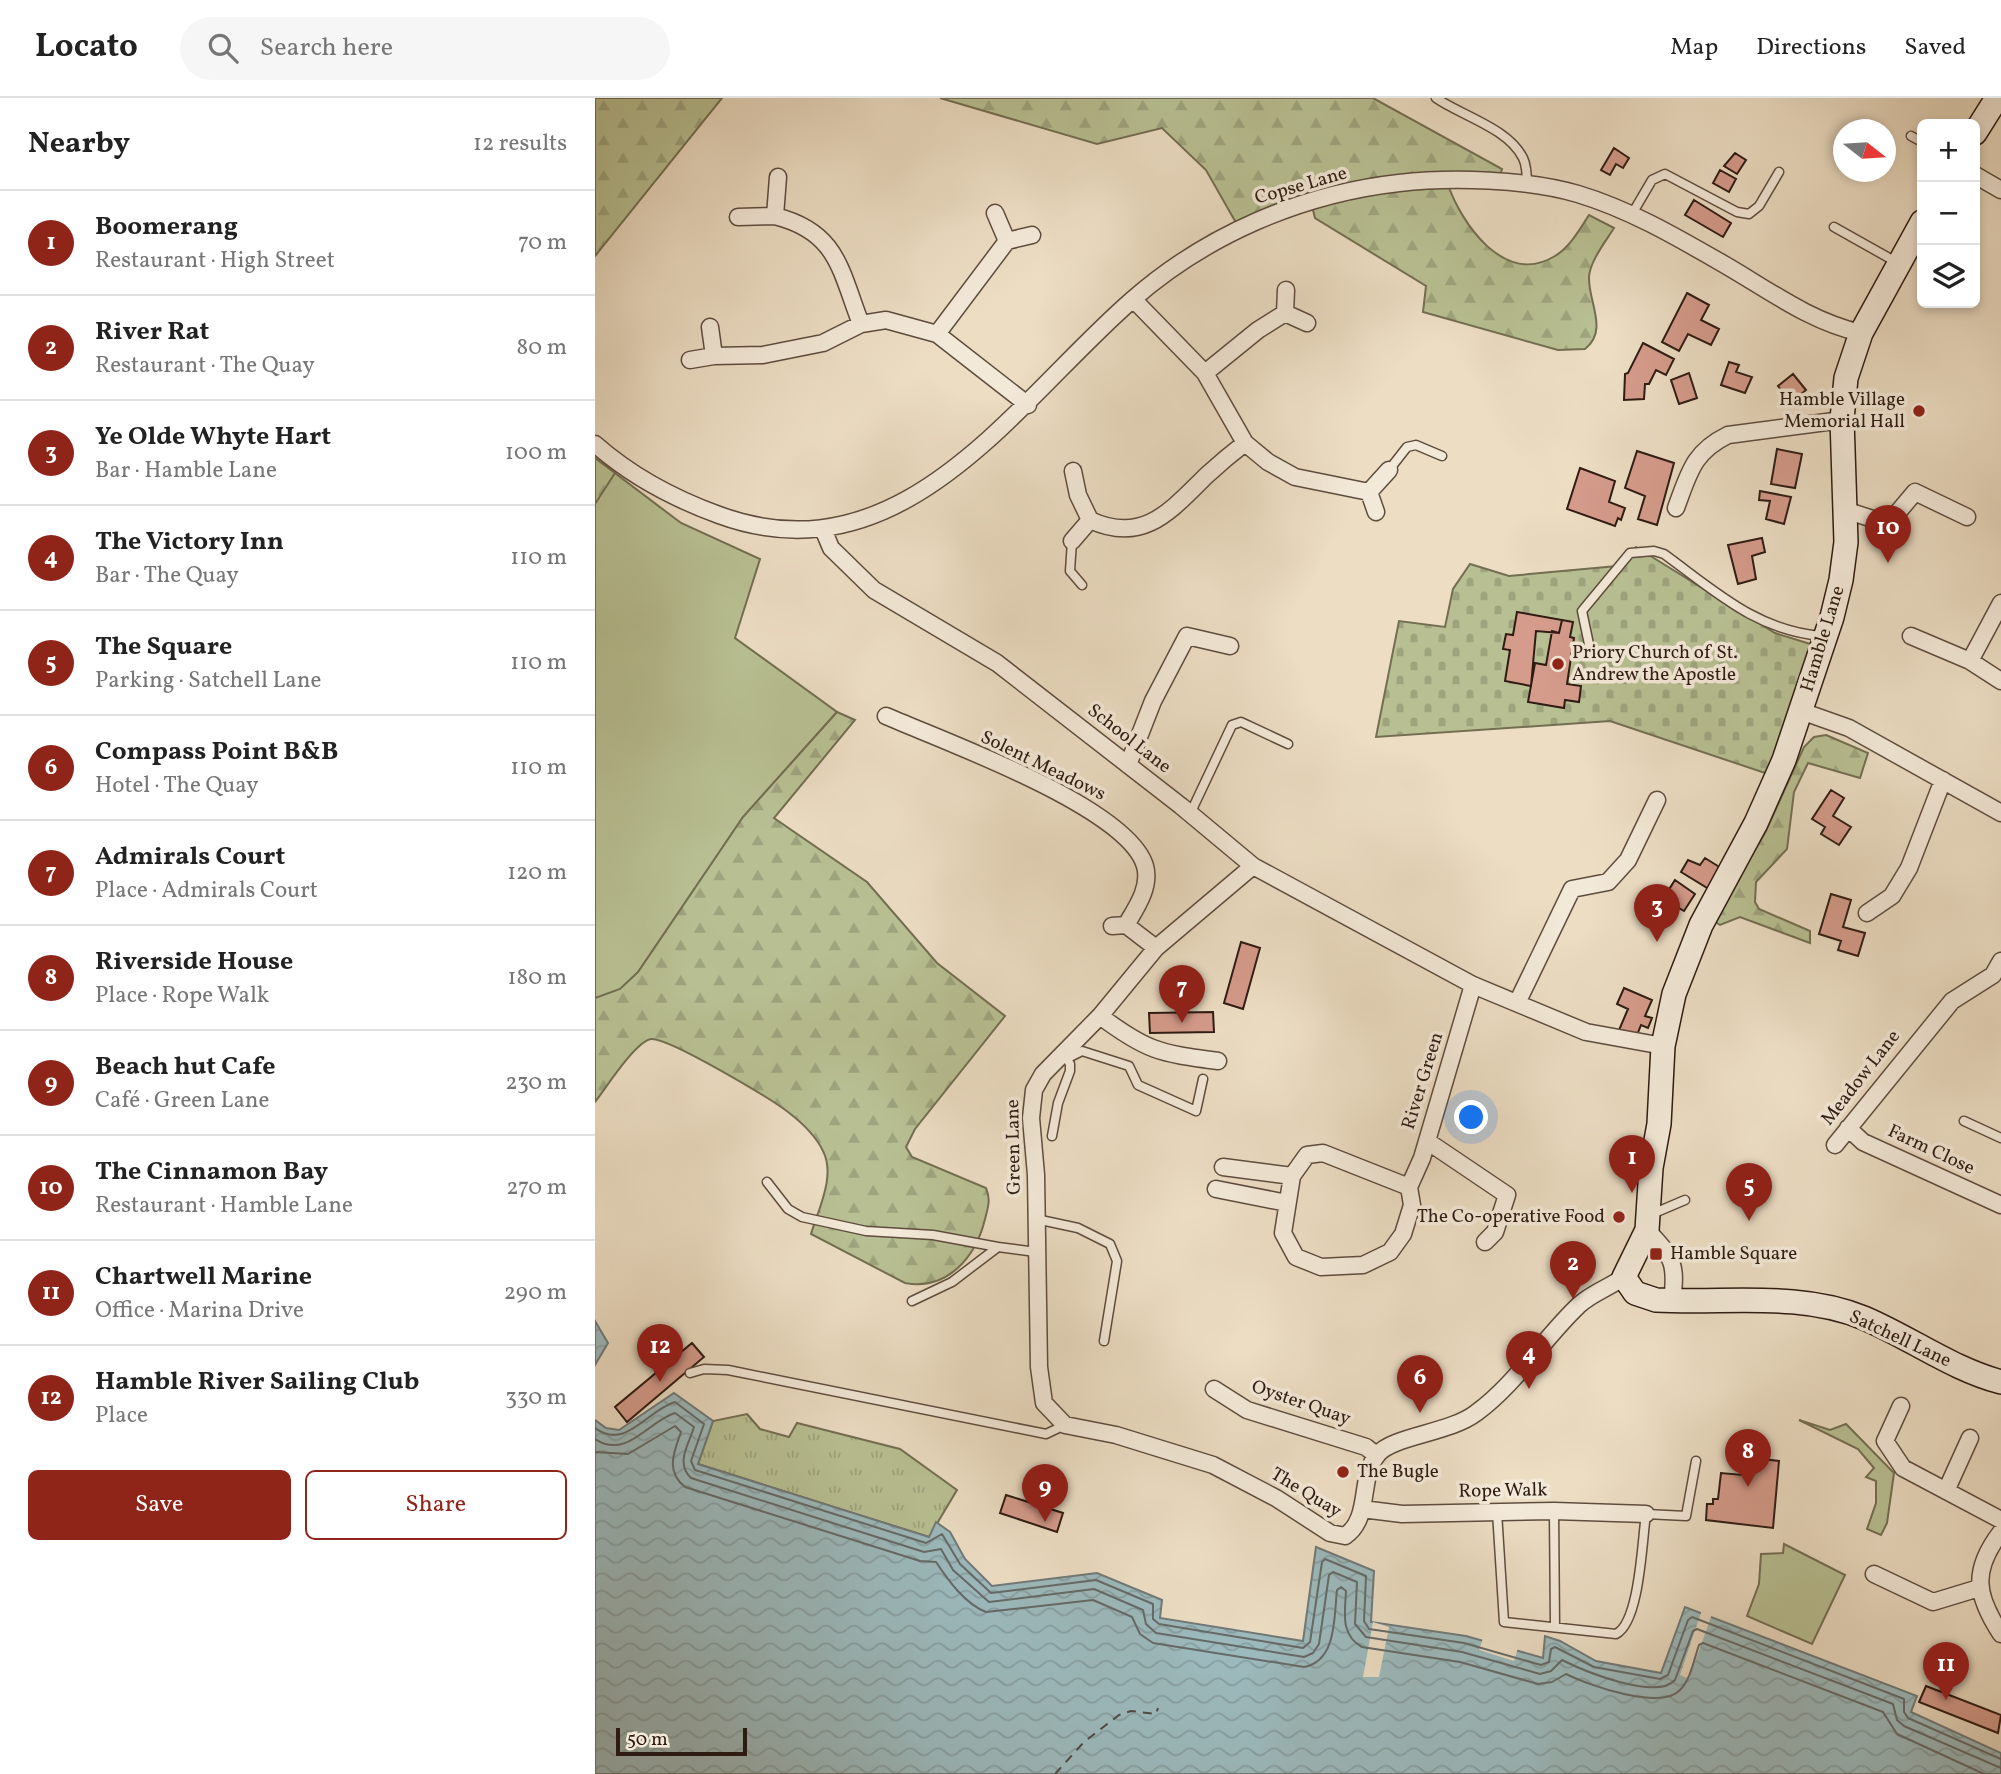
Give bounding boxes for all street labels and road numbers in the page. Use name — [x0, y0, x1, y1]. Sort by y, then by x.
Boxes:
street label: Copse Lane — [1252, 160, 1350, 212]
street label: Hamble Lane — [1795, 583, 1851, 695]
street label: School Lane — [1082, 698, 1176, 780]
street label: Solent Meadows — [976, 724, 1110, 808]
street label: Meadow Lane — [1815, 1025, 1907, 1131]
street label: River Green — [1396, 1029, 1450, 1133]
street label: Green Lane — [1000, 1099, 1028, 1195]
street label: Farm Close — [1883, 1119, 1979, 1181]
street label: Satchell Lane — [1845, 1304, 1955, 1374]
street label: Oyster Quay — [1248, 1374, 1354, 1432]
street label: The Quay — [1266, 1462, 1346, 1524]
street label: Rope Walk — [1458, 1477, 1548, 1505]

